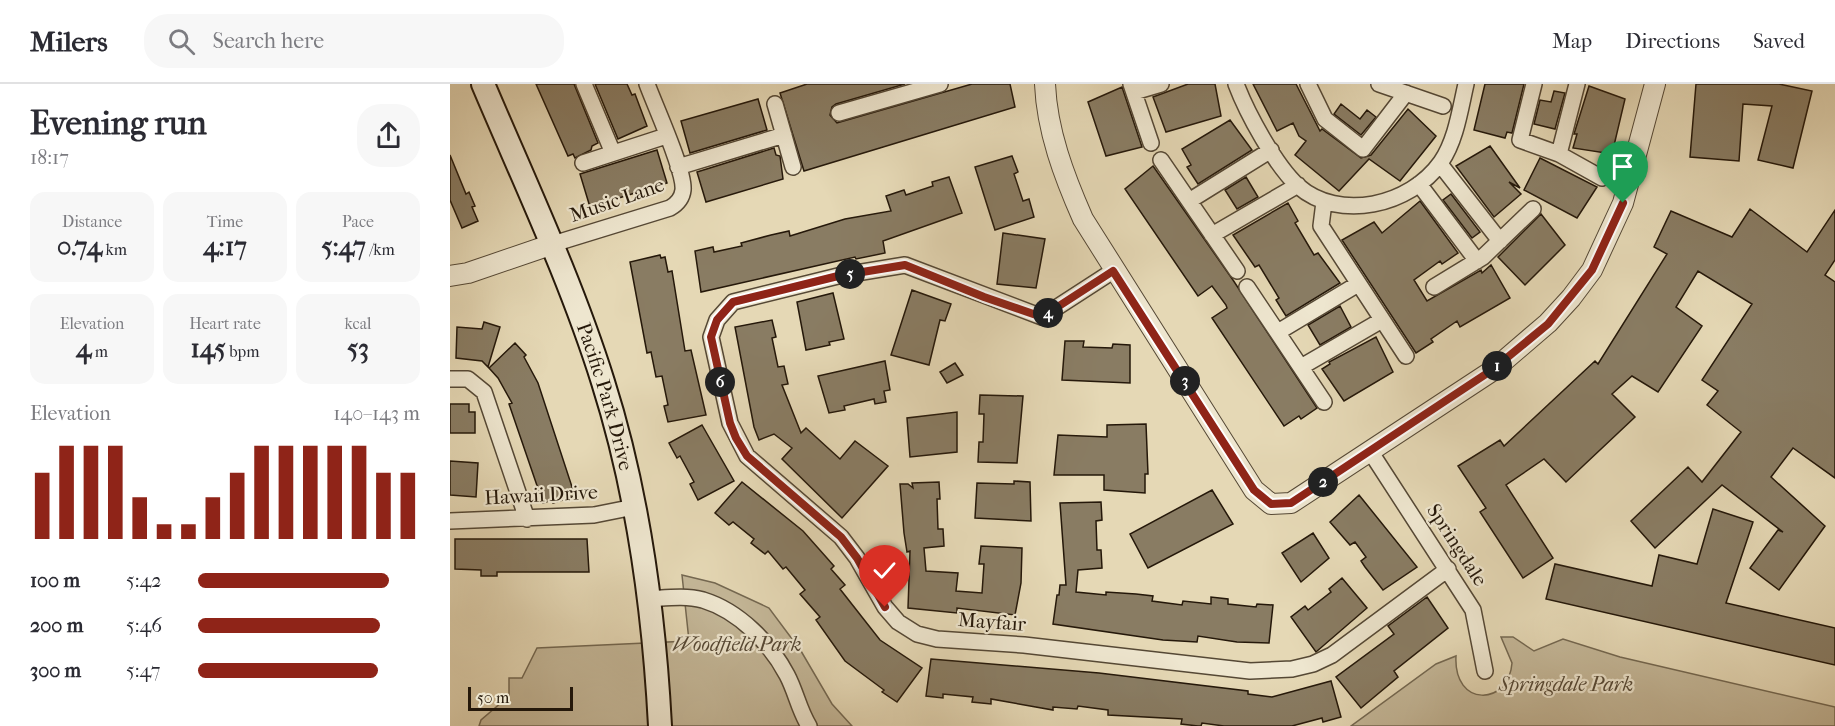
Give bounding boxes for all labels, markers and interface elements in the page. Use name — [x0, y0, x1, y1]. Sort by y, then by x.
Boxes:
search box — [144, 14, 564, 68]
text: Milers — [30, 25, 108, 58]
icon: search — [165, 25, 198, 58]
text: Search here — [213, 28, 324, 54]
text: Map — [1552, 29, 1592, 53]
text: Directions — [1625, 29, 1720, 53]
text: Saved — [1753, 29, 1805, 53]
text: Evening run — [30, 104, 207, 143]
button: share — [357, 104, 420, 167]
pin — [1597, 141, 1648, 203]
text: 18:17 — [30, 146, 69, 169]
icon: arrive — [1606, 150, 1639, 183]
street label: Music Lane — [567, 173, 667, 227]
text: Distance — [62, 212, 122, 231]
text: Time — [207, 212, 243, 231]
text: Pace — [342, 212, 374, 231]
text: 0.74 — [57, 231, 102, 262]
text: 4:17 — [203, 231, 247, 262]
text: 5:47 — [321, 231, 366, 262]
text: km — [102, 240, 127, 259]
text: /km — [366, 240, 395, 259]
pin: 5 — [835, 259, 865, 289]
text: 5 — [847, 264, 853, 283]
pin: 4 — [1033, 298, 1063, 328]
text: 4 — [1043, 303, 1053, 322]
text: Elevation — [60, 314, 124, 333]
text: Heart rate — [189, 314, 261, 333]
text: kcal — [345, 314, 371, 333]
street label: Pacific Park Drive — [572, 319, 638, 473]
text: 4 — [76, 333, 91, 364]
text: 145 — [191, 333, 226, 364]
text: 53 — [347, 333, 369, 364]
text: m — [91, 342, 108, 361]
text: bpm — [226, 342, 259, 361]
pin: 1 — [1482, 351, 1512, 381]
text: 1 — [1494, 356, 1500, 375]
pin: 3 — [1170, 366, 1200, 396]
pin: 6 — [705, 367, 735, 397]
text: 3 — [1182, 371, 1188, 390]
text: 6 — [716, 372, 724, 391]
text: Elevation — [30, 402, 111, 425]
text: 140–143 m — [333, 402, 420, 425]
pin: 2 — [1308, 467, 1338, 497]
text: 2 — [1319, 472, 1327, 491]
street label: Hawaii Drive — [484, 481, 598, 509]
street label: Springdale — [1422, 500, 1492, 590]
pin — [859, 545, 910, 607]
icon: check — [868, 554, 901, 587]
text: 100 m — [30, 569, 80, 592]
text: 5:42 — [126, 569, 162, 592]
street label: Mayfair — [957, 608, 1027, 636]
text: 200 m — [30, 614, 83, 637]
text: 5:46 — [126, 614, 162, 637]
park label: Woodfield Park — [673, 633, 801, 656]
text: 300 m — [30, 659, 81, 682]
text: 5:47 — [126, 659, 160, 682]
park label: Springdale Park — [1498, 673, 1633, 696]
scale bar — [468, 684, 573, 712]
text: 50 m — [477, 688, 509, 707]

